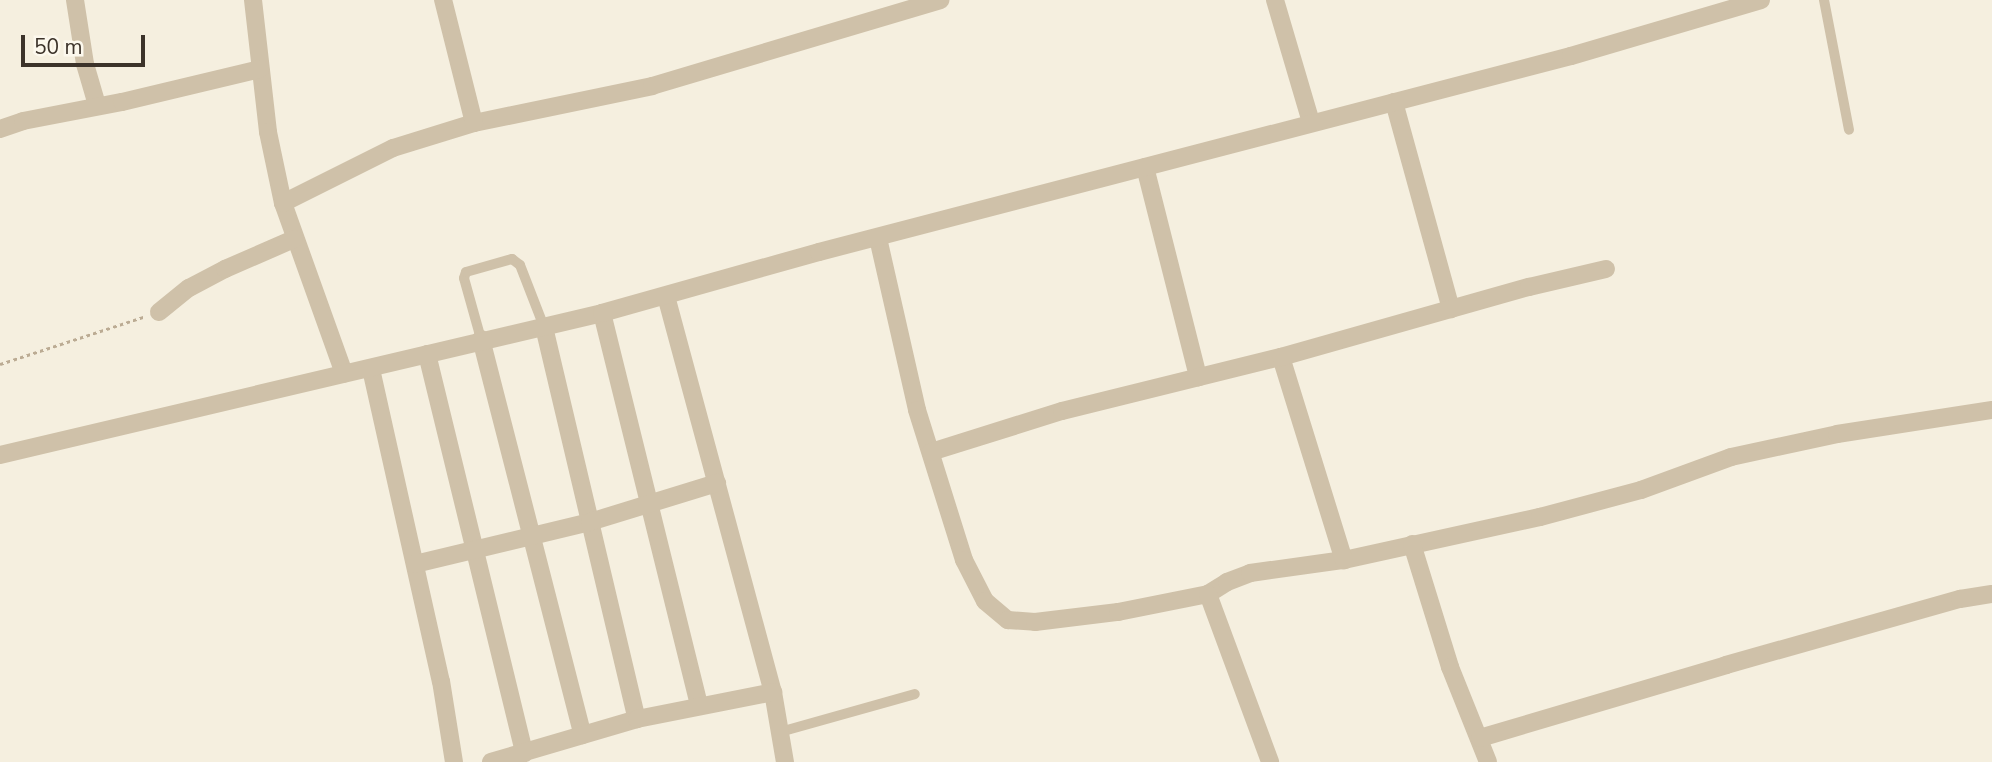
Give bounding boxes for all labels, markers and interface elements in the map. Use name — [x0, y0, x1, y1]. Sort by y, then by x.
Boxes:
scale bar — [24, 21, 149, 65]
text: 50 m — [34, 33, 83, 61]

